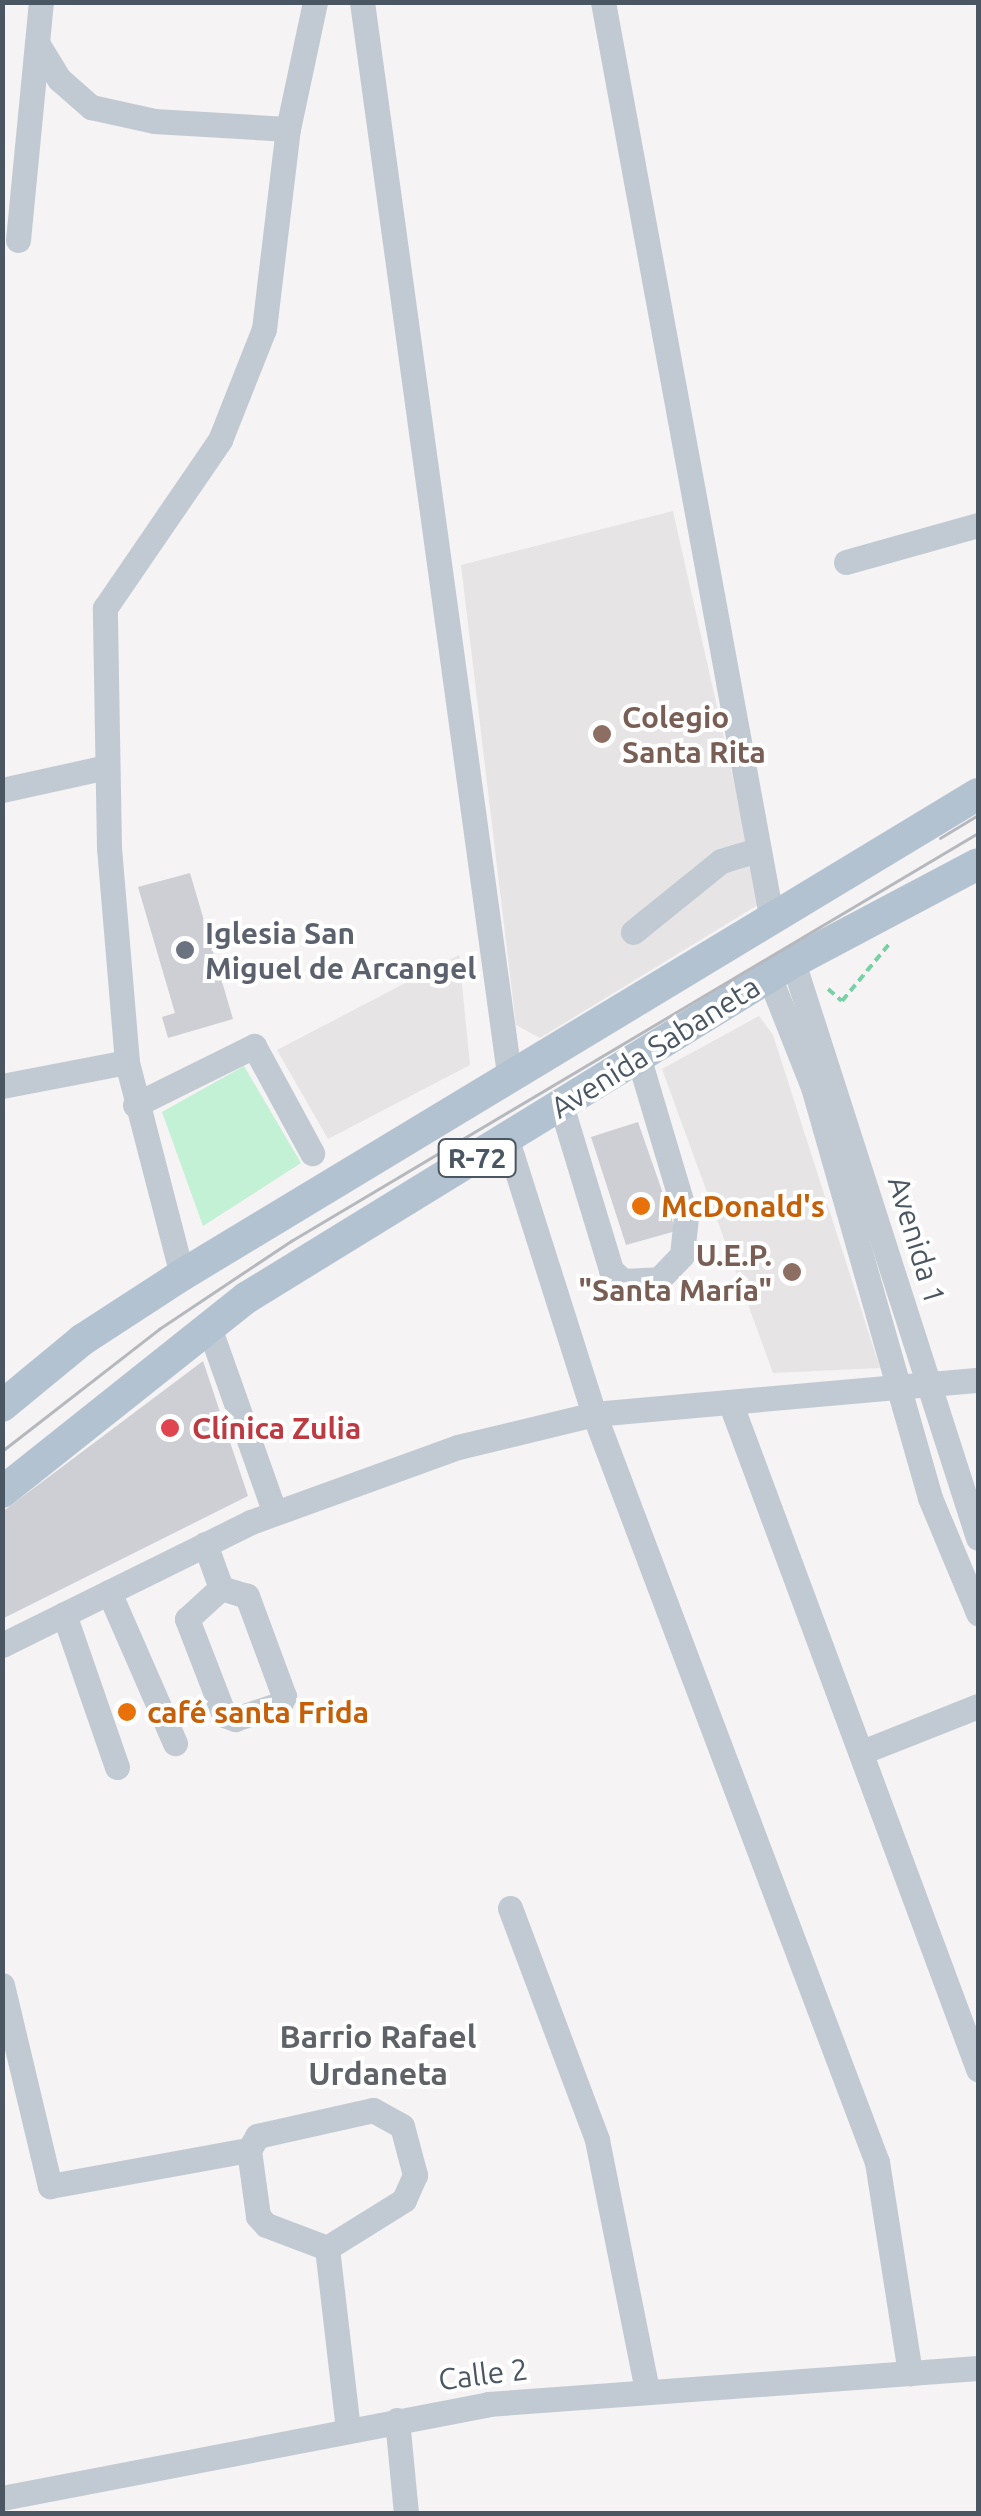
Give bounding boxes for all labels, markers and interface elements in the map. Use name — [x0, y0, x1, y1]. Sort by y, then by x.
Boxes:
place label: Colegio Santa Rita — [622, 699, 766, 770]
marker: Colegio Santa Rita — [591, 723, 613, 745]
place label: Iglesia San Miguel de Arcangel — [205, 915, 476, 986]
marker: Iglesia San Miguel de Arcangel — [174, 939, 196, 961]
street label: Avenida Sabaneta — [544, 968, 766, 1126]
road number: R-72 — [437, 1135, 517, 1181]
street label: Avenida 1 — [881, 1172, 953, 1308]
place label: McDonald's — [661, 1188, 825, 1224]
marker: McDonald's — [630, 1195, 652, 1217]
place label: U.E.P. "Santa María" — [579, 1237, 772, 1308]
marker: U.E.P. "Santa María" — [781, 1261, 803, 1283]
place label: Clínica Zulia — [192, 1410, 361, 1446]
marker: Clínica Zulia — [157, 1415, 183, 1441]
place label: café santa Frida — [147, 1694, 369, 1730]
marker: café santa Frida — [116, 1701, 138, 1723]
district label: Barrio Rafael Urdaneta — [280, 2018, 476, 2093]
street label: Calle 2 — [436, 2351, 530, 2397]

